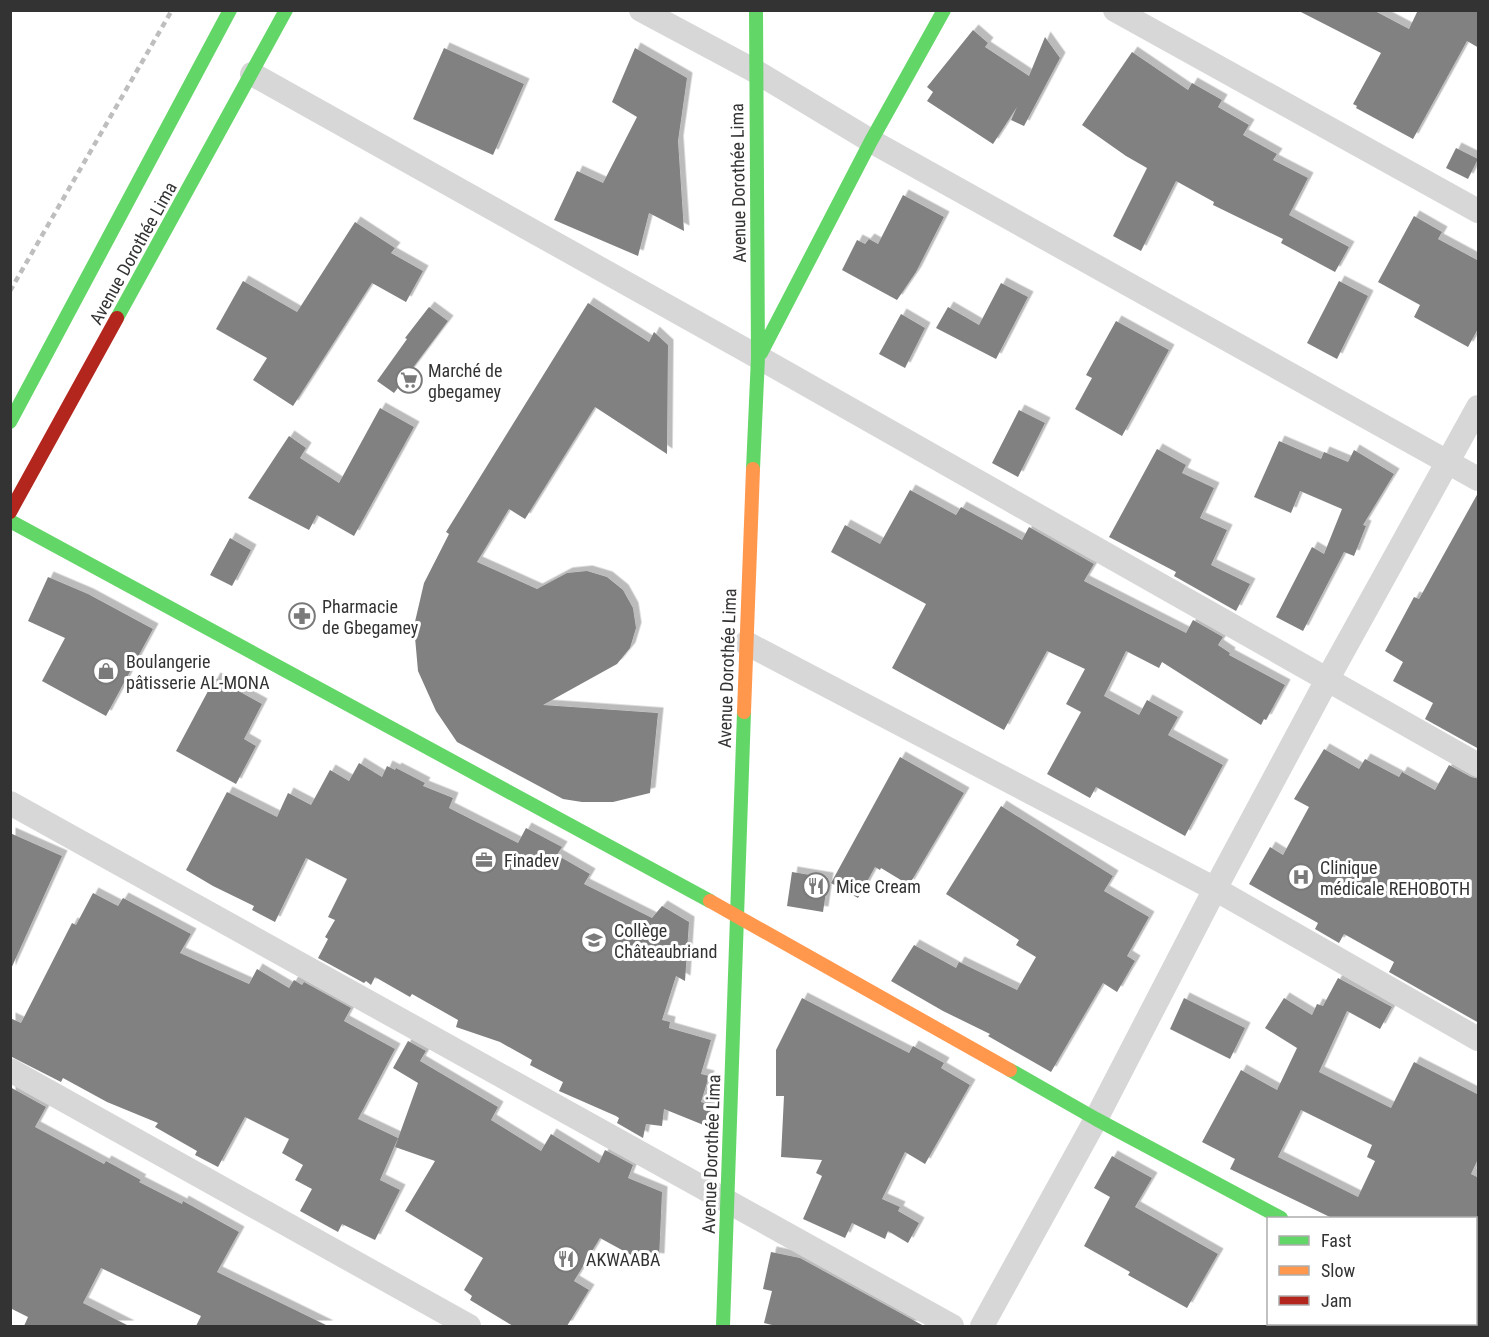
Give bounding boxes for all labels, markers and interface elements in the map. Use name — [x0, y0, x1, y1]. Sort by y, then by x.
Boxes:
street label: Avenue Dorothée Lima — [726, 103, 750, 263]
street label: Avenue Dorothée Lima — [85, 178, 181, 328]
place label: Marché de gbegamey — [428, 360, 502, 402]
supermarket icon: Marché de gbegamey — [394, 365, 424, 395]
street label: Avenue Dorothée Lima — [714, 588, 740, 748]
place label: Pharmacie de Gbegamey — [322, 596, 419, 638]
pharmacy icon: Pharmacie de Gbegamey — [287, 601, 317, 631]
place label: Boulangerie pâtisserie AL-MONA — [126, 651, 270, 693]
shop icon: Boulangerie pâtisserie AL-MONA — [91, 656, 121, 686]
office icon: Finadev — [469, 845, 499, 875]
place label: Finadev — [504, 850, 559, 871]
place label: Clinique médicale REHOBOTH — [1320, 857, 1470, 899]
hospital icon: Clinique médicale REHOBOTH — [1286, 862, 1316, 892]
restaurant icon: Mice Cream — [801, 871, 831, 901]
place label: Mice Cream — [836, 876, 921, 897]
place label: Collège Châteaubriand — [614, 920, 717, 962]
school or university icon: Collège Châteaubriand — [579, 925, 609, 955]
street label: Avenue Dorothée Lima — [698, 1074, 724, 1234]
legend — [1267, 1217, 1477, 1325]
text: Fast — [1321, 1230, 1352, 1251]
restaurant icon: AKWAABA — [551, 1244, 581, 1274]
place label: AKWAABA — [586, 1249, 661, 1270]
text: Slow — [1321, 1260, 1356, 1281]
text: Jam — [1321, 1290, 1352, 1311]

